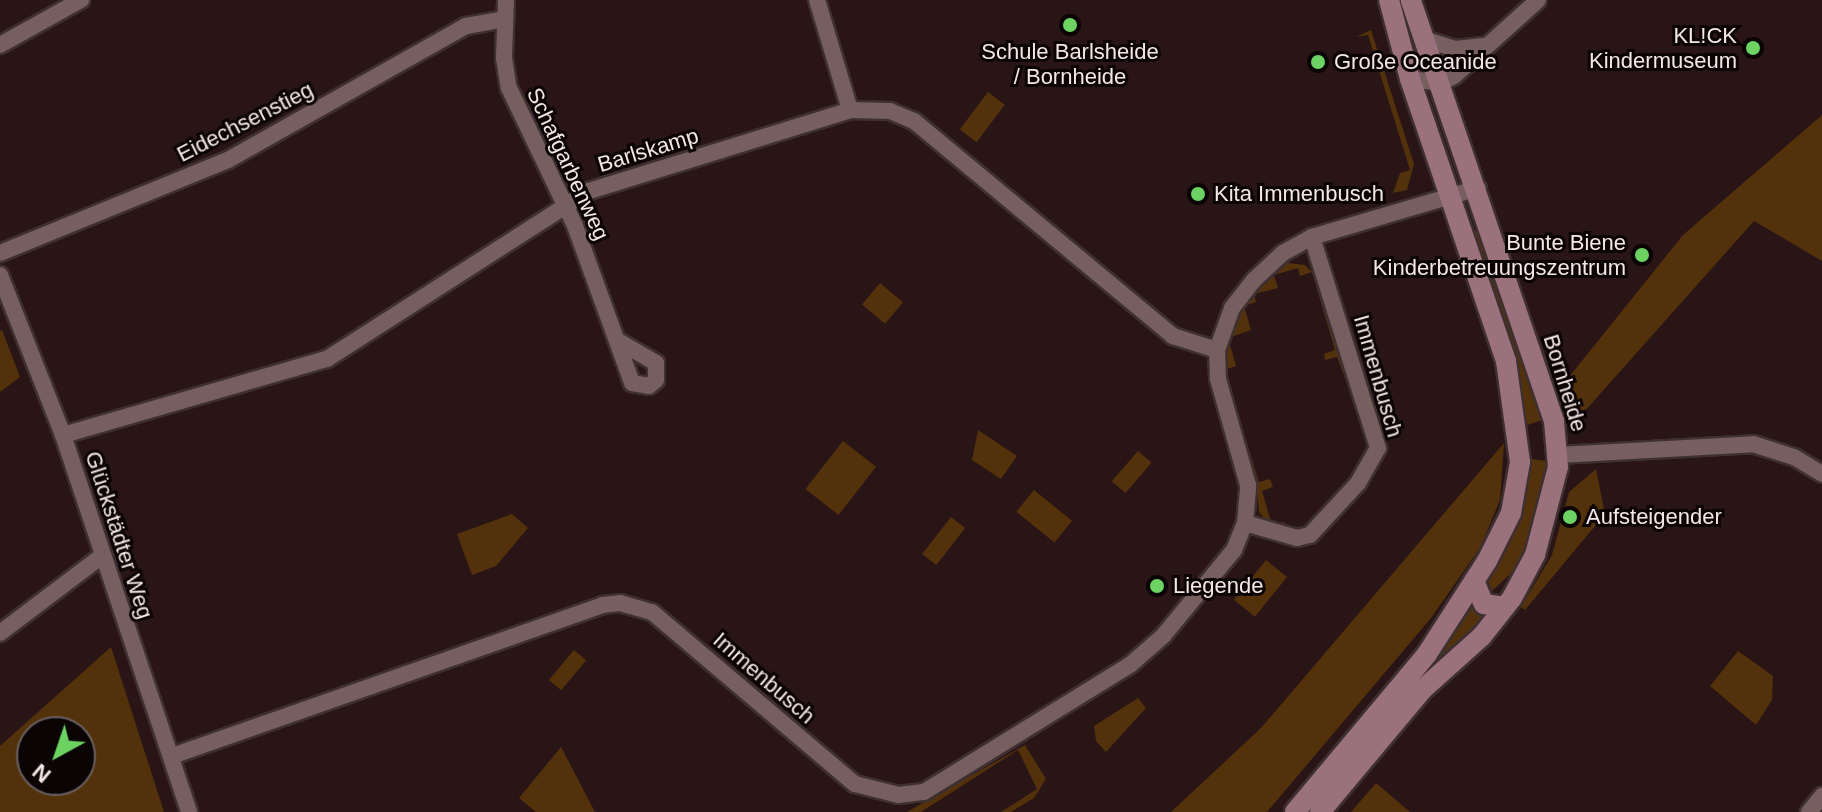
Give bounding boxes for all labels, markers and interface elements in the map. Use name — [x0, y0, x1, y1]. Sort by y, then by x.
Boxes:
marker: Schule Barlsheide / Bornheide — [1061, 16, 1079, 34]
place label: KL!CK Kindermuseum — [1589, 22, 1737, 74]
place label: Schule Barlsheide / Bornheide — [981, 38, 1159, 90]
marker: KL!CK Kindermuseum — [1744, 39, 1762, 57]
place label: Große Oceanide — [1334, 49, 1497, 75]
marker: Große Oceanide — [1309, 53, 1327, 71]
street label: Eidechsenstieg — [173, 76, 317, 168]
street label: Schafgarbenweg — [521, 84, 615, 244]
street label: Barlskamp — [594, 122, 702, 178]
place label: Kita Immenbusch — [1214, 181, 1384, 207]
marker: Kita Immenbusch — [1189, 185, 1207, 203]
place label: Bunte Biene Kinderbetreuungszentrum — [1373, 229, 1626, 280]
marker: Bunte Biene Kinderbetreuungszentrum — [1633, 246, 1651, 264]
street label: Immenbusch — [1348, 312, 1408, 440]
street label: Bornheide — [1538, 331, 1592, 435]
street label: Glückstädter Weg — [79, 448, 159, 622]
place label: Aufsteigender — [1586, 504, 1722, 530]
marker: Aufsteigender — [1561, 508, 1579, 526]
place label: Liegende — [1173, 573, 1264, 599]
marker: Liegende — [1148, 577, 1166, 595]
street label: Immenbusch — [708, 627, 820, 729]
north arrow — [16, 716, 96, 796]
text: N — [27, 759, 56, 788]

